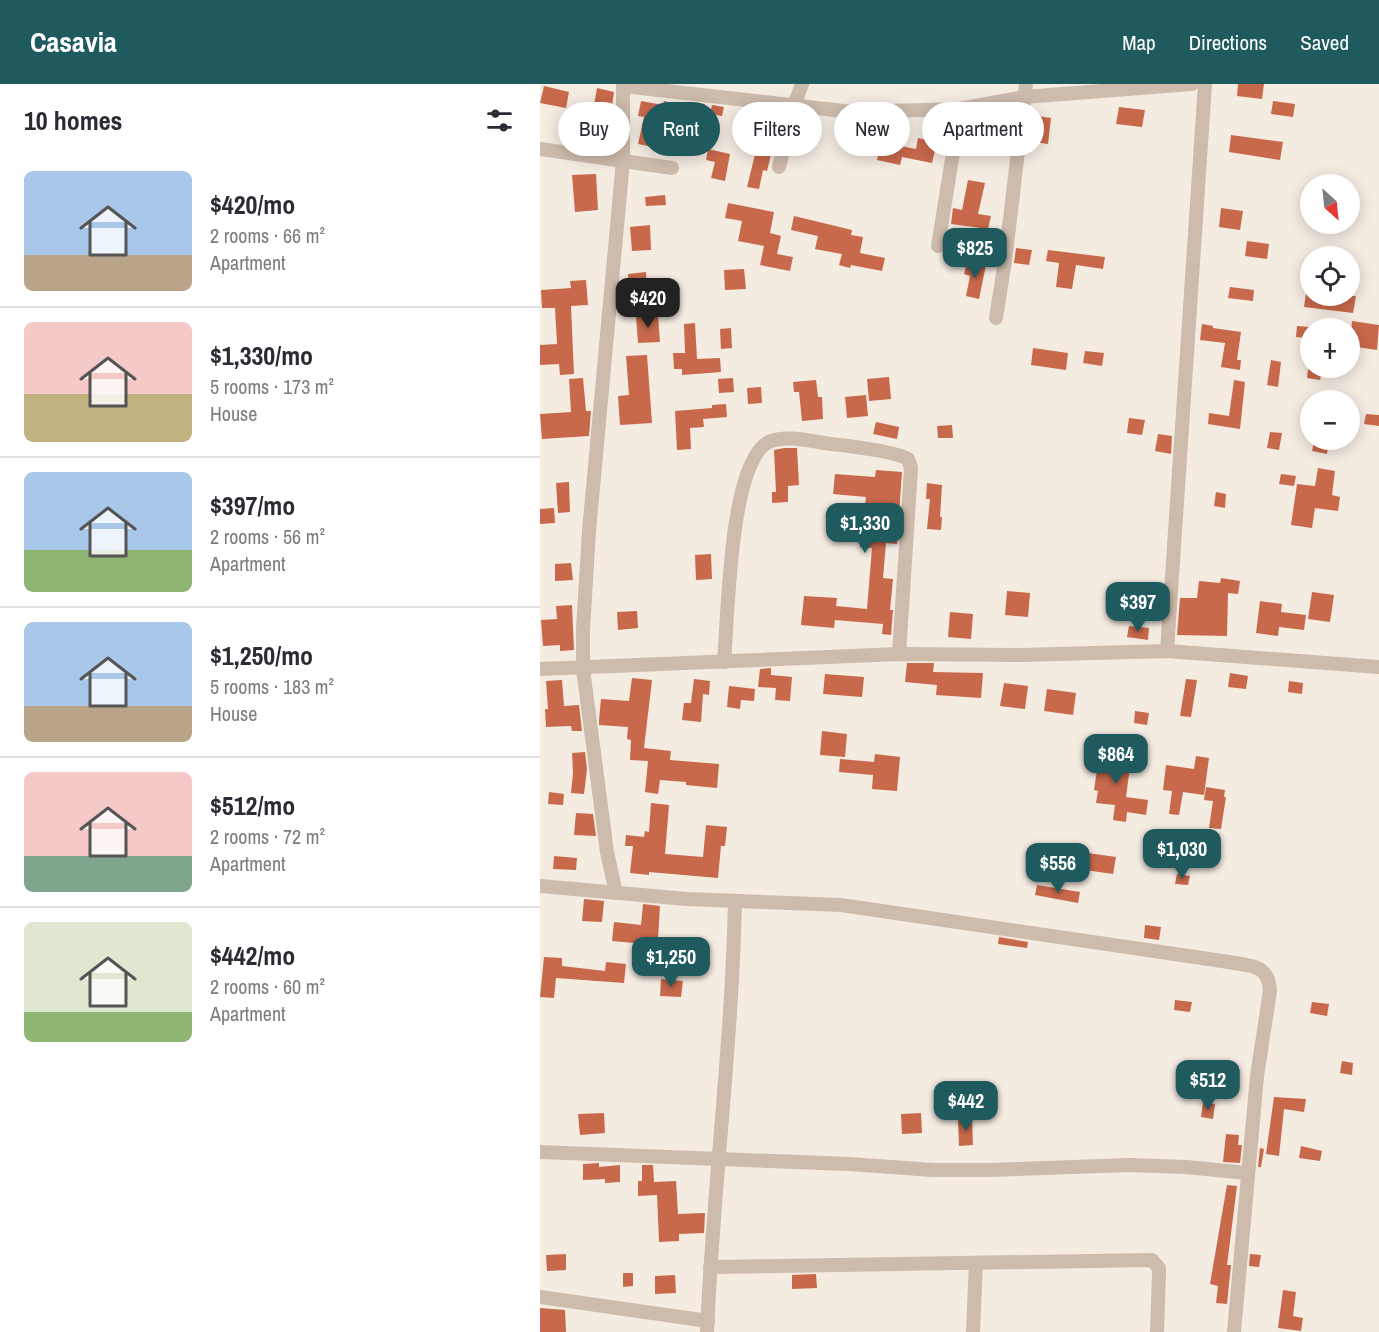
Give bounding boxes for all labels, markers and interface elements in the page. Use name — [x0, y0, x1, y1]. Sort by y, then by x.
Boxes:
text: Casavia — [30, 23, 117, 61]
text: Map — [1122, 28, 1156, 57]
text: Directions — [1189, 28, 1267, 57]
text: Saved — [1300, 28, 1349, 57]
chip: Buy — [558, 102, 630, 156]
chip: Rent — [642, 102, 720, 156]
chip: Filters — [732, 102, 822, 156]
chip: New — [834, 102, 910, 156]
chip: Apartment — [922, 102, 1044, 156]
text: 10 homes — [24, 103, 122, 138]
icon: filters — [483, 104, 516, 137]
north arrow — [1300, 174, 1360, 234]
map controls — [1300, 174, 1360, 450]
text: $420/mo — [210, 187, 295, 222]
icon: home — [72, 195, 144, 267]
text: 2 rooms · 66 m² — [210, 222, 325, 249]
pin: $825 — [939, 228, 1011, 279]
text: $825 — [957, 234, 993, 261]
button: locate — [1300, 246, 1360, 306]
text: Apartment — [210, 249, 286, 276]
pin: $420 — [612, 278, 684, 329]
text: $420 — [630, 284, 666, 311]
button: + — [1300, 318, 1360, 378]
text: $1,330/mo — [210, 338, 313, 373]
icon: home — [72, 346, 144, 418]
text: 5 rooms · 173 m² — [210, 373, 334, 400]
button: − — [1300, 390, 1360, 450]
text: House — [210, 400, 257, 427]
text: $397/mo — [210, 488, 295, 523]
icon: home — [72, 496, 144, 568]
pin: $1,330 — [816, 503, 914, 554]
text: $1,330 — [840, 509, 890, 536]
text: 2 rooms · 56 m² — [210, 523, 325, 550]
text: Apartment — [210, 550, 286, 577]
pin: $397 — [1102, 582, 1174, 633]
text: $397 — [1120, 588, 1156, 615]
text: $1,250/mo — [210, 638, 313, 673]
icon: home — [72, 646, 144, 718]
text: 5 rooms · 183 m² — [210, 673, 334, 700]
text: House — [210, 700, 257, 727]
pin: $864 — [1080, 734, 1152, 785]
text: $864 — [1098, 740, 1134, 767]
text: $512/mo — [210, 788, 295, 823]
icon: home — [72, 796, 144, 868]
text: 2 rooms · 72 m² — [210, 823, 325, 850]
pin: $1,030 — [1133, 829, 1231, 880]
text: $1,030 — [1157, 835, 1207, 862]
pin: $556 — [1022, 843, 1094, 894]
text: $556 — [1040, 849, 1076, 876]
text: Apartment — [210, 850, 286, 877]
pin: $1,250 — [622, 937, 720, 988]
text: $442/mo — [210, 938, 295, 973]
text: $1,250 — [646, 943, 696, 970]
icon: home — [72, 946, 144, 1018]
text: 2 rooms · 60 m² — [210, 973, 325, 1000]
text: Apartment — [210, 1000, 286, 1027]
pin: $512 — [1172, 1060, 1244, 1111]
text: $512 — [1190, 1066, 1226, 1093]
pin: $442 — [930, 1081, 1002, 1132]
text: $442 — [948, 1087, 984, 1114]

